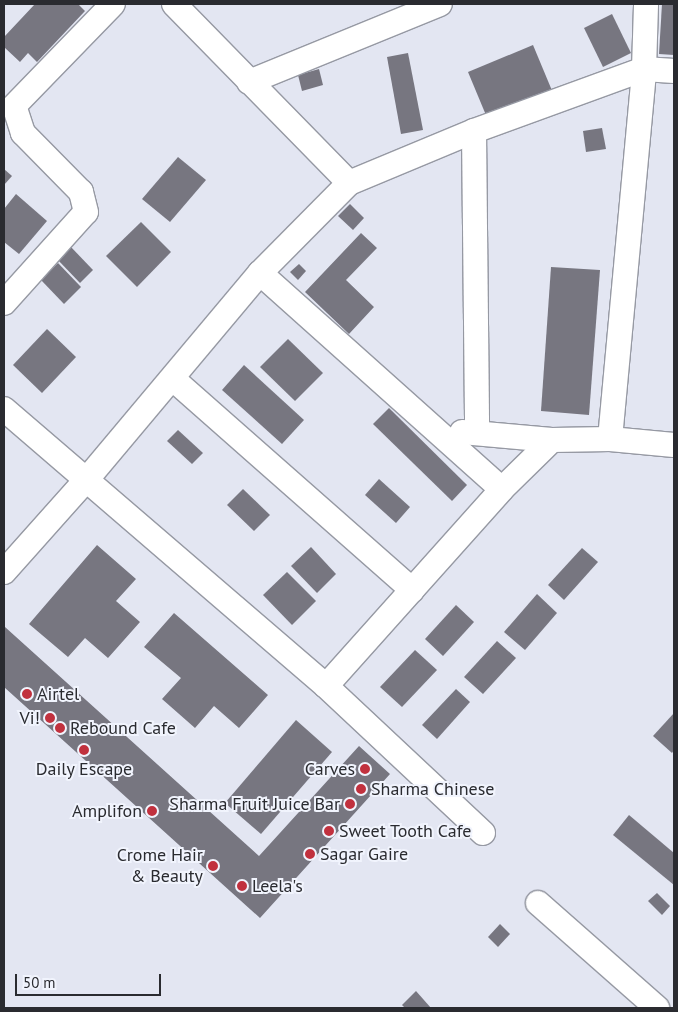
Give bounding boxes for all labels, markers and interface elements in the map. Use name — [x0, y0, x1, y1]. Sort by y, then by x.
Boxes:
place label: Airtel — [37, 683, 79, 705]
marker: Airtel — [21, 688, 33, 700]
place label: Vi! — [19, 707, 40, 729]
marker: Vi! — [44, 712, 56, 724]
place label: Rebound Cafe — [70, 717, 176, 739]
marker: Rebound Cafe — [54, 722, 66, 734]
marker: Daily Escape — [78, 744, 90, 756]
place label: Daily Escape — [35, 758, 133, 780]
place label: Carves — [305, 758, 355, 780]
marker: Carves — [359, 763, 371, 775]
place label: Sharma Chinese — [371, 778, 494, 800]
marker: Sharma Chinese — [355, 783, 367, 795]
place label: Sharma Fruit Juice Bar — [169, 793, 340, 815]
marker: Sharma Fruit Juice Bar — [344, 798, 356, 810]
place label: Amplifon — [72, 800, 142, 822]
marker: Amplifon — [146, 805, 158, 817]
place label: Sweet Tooth Cafe — [339, 820, 472, 842]
marker: Sweet Tooth Cafe — [323, 825, 335, 837]
place label: Sagar Gaire — [320, 843, 408, 865]
place label: Crome Hair & Beauty — [117, 845, 203, 888]
marker: Sagar Gaire — [304, 848, 316, 860]
marker: Crome Hair & Beauty — [207, 860, 219, 872]
place label: Leela's — [252, 875, 303, 897]
marker: Leela's — [236, 880, 248, 892]
scale bar — [18, 964, 164, 996]
text: 50 m — [23, 973, 56, 992]

